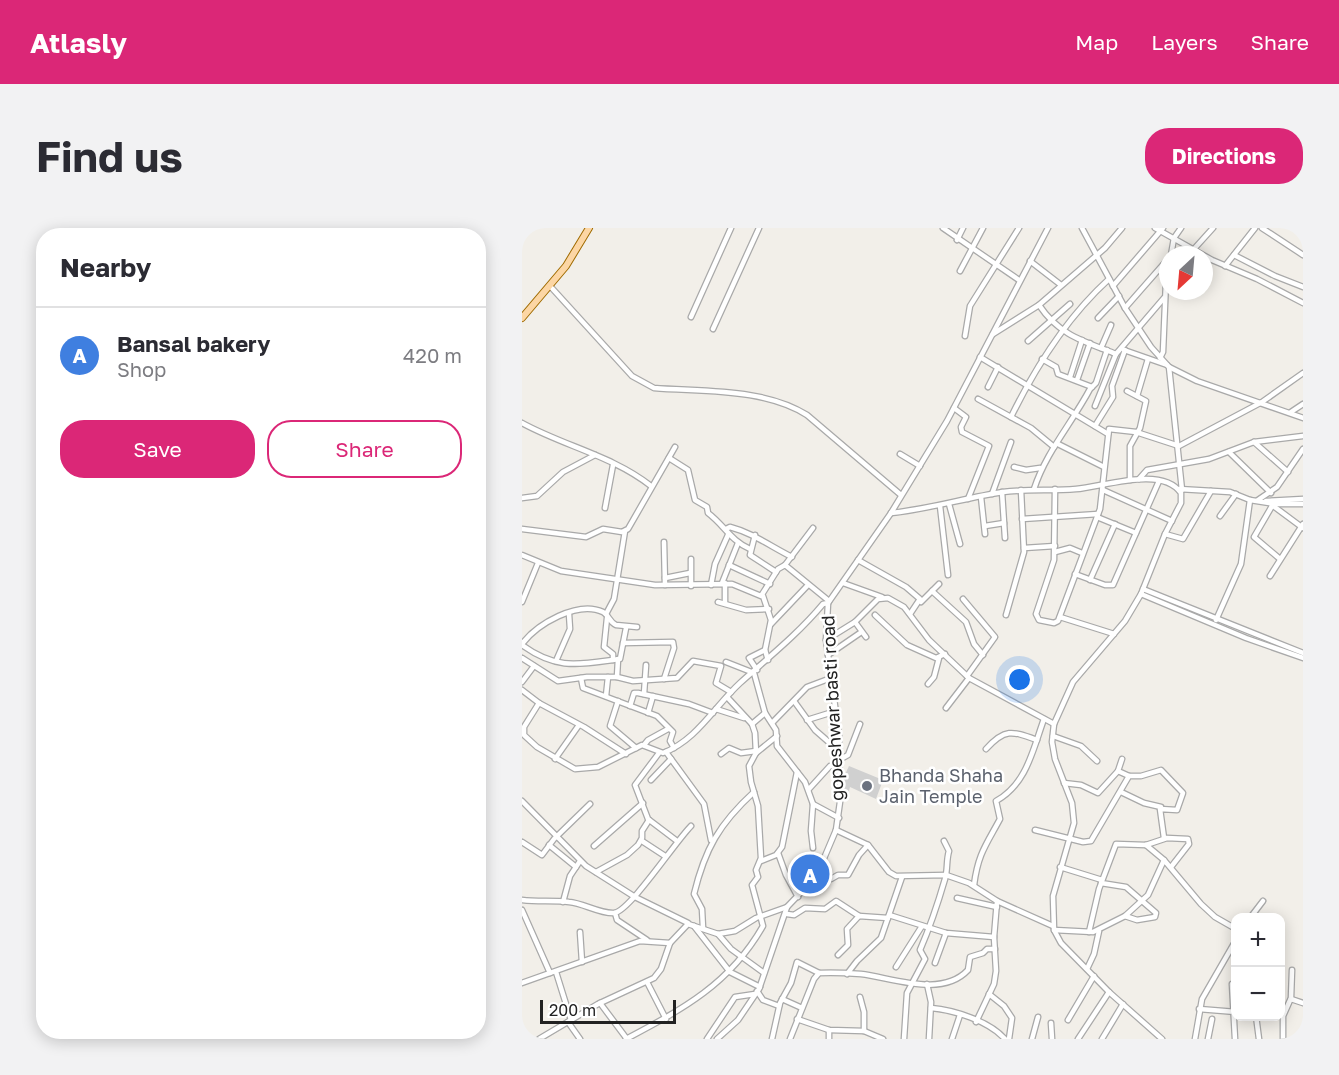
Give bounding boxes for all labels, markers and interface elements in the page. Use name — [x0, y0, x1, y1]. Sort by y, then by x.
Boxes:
text: Atlasly — [30, 26, 127, 59]
text: Map — [1075, 29, 1118, 55]
text: Layers — [1151, 29, 1218, 55]
text: Share — [1251, 29, 1309, 55]
button: Directions — [1145, 128, 1303, 184]
text: Find us — [36, 131, 183, 181]
north arrow — [1159, 246, 1213, 300]
text: Nearby — [60, 252, 151, 283]
text: Bansal bakery — [117, 330, 270, 357]
text: A — [72, 343, 87, 367]
text: 420 m — [403, 343, 462, 367]
text: Shop — [117, 357, 166, 381]
button: Save — [60, 420, 255, 478]
button: Share — [267, 420, 462, 478]
street label: gopeshwar basti road — [816, 615, 848, 801]
your location — [1005, 665, 1034, 694]
place label: Bhanda Shaha Jain Temple — [879, 764, 1003, 807]
marker: Bhanda Shaha Jain Temple — [860, 779, 874, 793]
pin: A — [790, 852, 830, 896]
map controls — [1231, 913, 1285, 1021]
button: + — [1231, 913, 1285, 967]
button: − — [1231, 967, 1285, 1021]
scale bar — [540, 997, 676, 1024]
text: 200 m — [549, 1000, 596, 1020]

